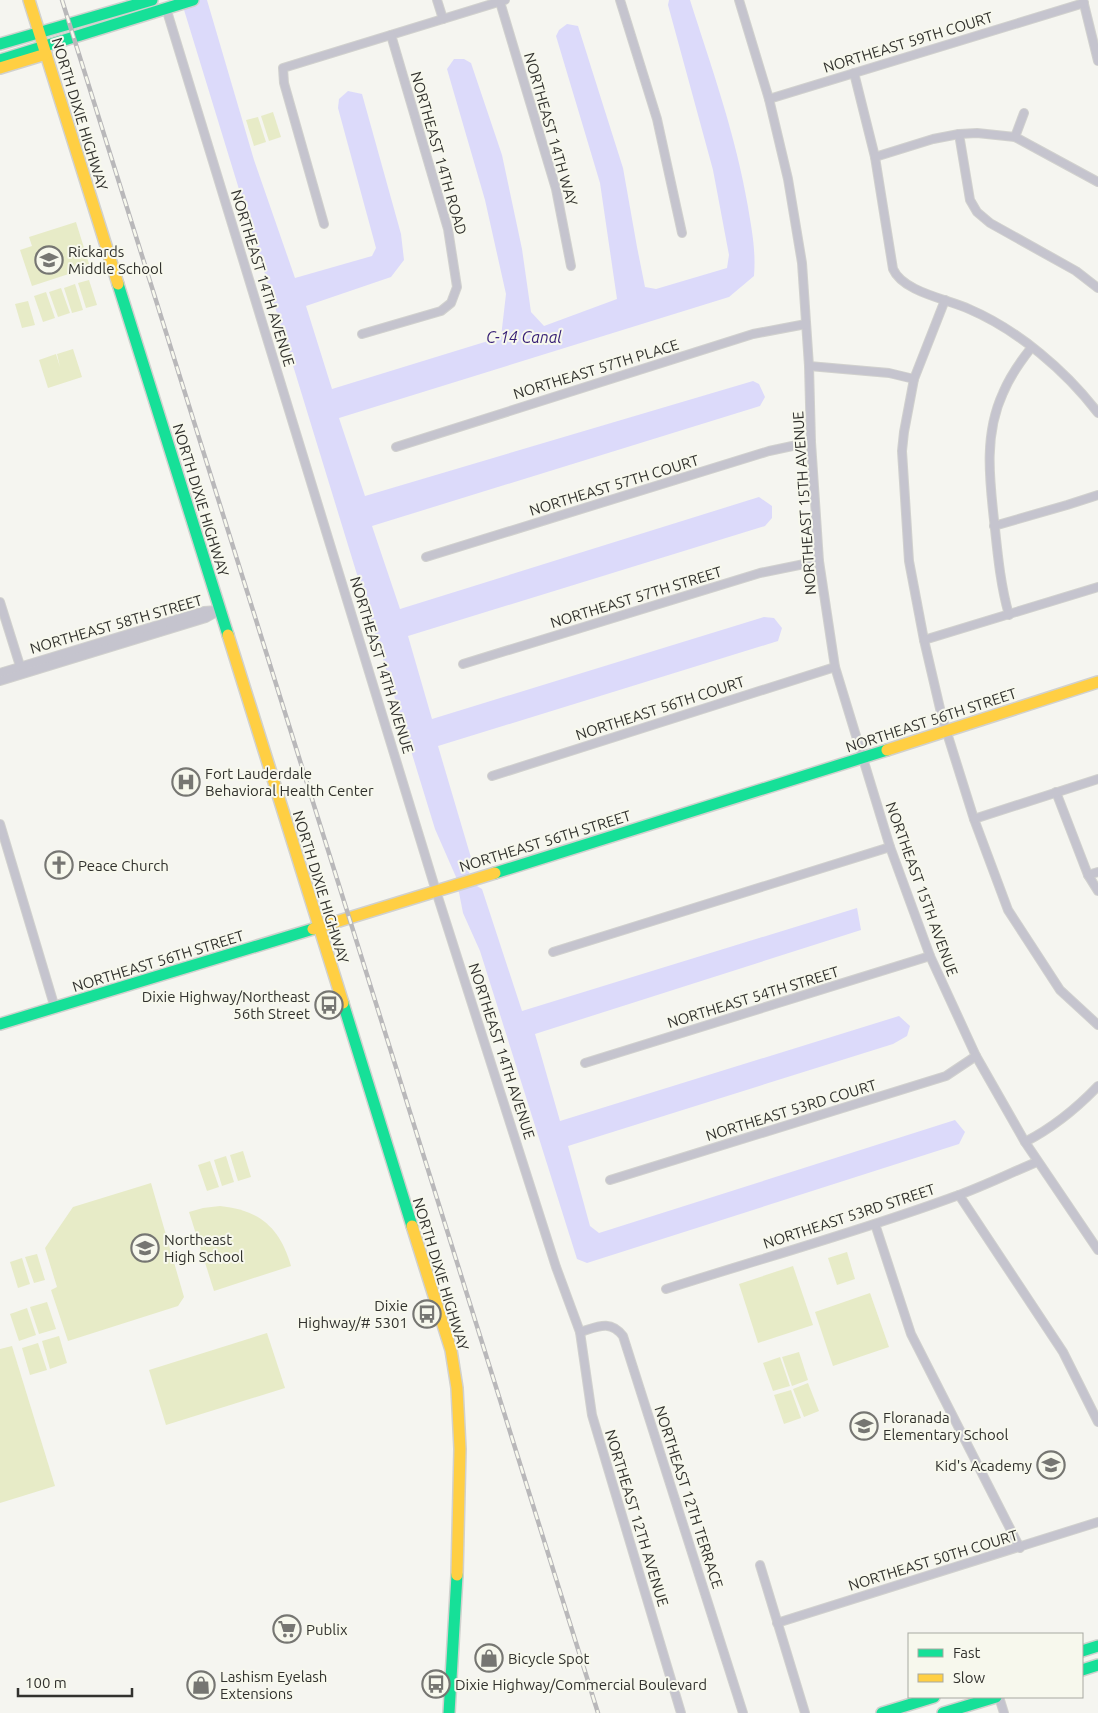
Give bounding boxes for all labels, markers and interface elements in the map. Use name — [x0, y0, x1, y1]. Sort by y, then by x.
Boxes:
street label: NORTHEAST 59TH COURT — [821, 8, 995, 76]
street label: NORTH DIXIE HIGHWAY — [49, 35, 111, 193]
street label: NORTHEAST 14TH WAY — [521, 50, 581, 208]
street label: NORTHEAST 14TH ROAD — [408, 69, 470, 237]
street label: NORTHEAST 14TH AVENUE — [228, 187, 298, 369]
place label: Rickards Middle School — [68, 243, 163, 277]
school or university icon: Rickards Middle School — [34, 245, 64, 275]
water label: C-14 Canal — [486, 328, 562, 346]
street label: NORTHEAST 57TH PLACE — [511, 336, 681, 402]
street label: NORTHEAST 15TH AVENUE — [789, 411, 819, 595]
street label: NORTH DIXIE HIGHWAY — [170, 421, 232, 579]
street label: NORTHEAST 57TH COURT — [527, 451, 701, 519]
street label: NORTHEAST 57TH STREET — [548, 563, 725, 631]
street label: NORTHEAST 14TH AVENUE — [347, 574, 417, 756]
street label: NORTHEAST 58TH STREET — [28, 591, 205, 657]
street label: NORTHEAST 56TH COURT — [573, 672, 747, 743]
street label: NORTHEAST 56TH STREET — [843, 684, 1019, 756]
place label: Fort Lauderdale Behavioral Health Center — [205, 765, 374, 799]
hospital icon: Fort Lauderdale Behavioral Health Center — [171, 767, 201, 797]
street label: NORTHEAST 15TH AVENUE — [883, 800, 961, 978]
street label: NORTHEAST 56TH STREET — [457, 807, 634, 875]
street label: NORTH DIXIE HIGHWAY — [290, 808, 352, 966]
church icon: Peace Church — [44, 850, 74, 880]
place label: Peace Church — [78, 857, 169, 874]
street label: NORTHEAST 56TH STREET — [70, 927, 247, 995]
street label: NORTHEAST 14TH AVENUE — [465, 961, 539, 1141]
street label: NORTHEAST 54TH STREET — [665, 963, 842, 1031]
place label: Dixie Highway/Northeast 56th Street — [142, 988, 310, 1022]
bus stop icon: Dixie Highway/Northeast 56th Street — [314, 990, 344, 1020]
street label: NORTHEAST 53RD COURT — [704, 1076, 879, 1144]
street label: NORTHEAST 53RD STREET — [761, 1180, 938, 1252]
street label: NORTH DIXIE HIGHWAY — [410, 1195, 472, 1353]
place label: Northeast High School — [164, 1231, 244, 1265]
school or university icon: Northeast High School — [130, 1233, 160, 1263]
place label: Dixie Highway/# 5301 — [298, 1297, 408, 1331]
bus stop icon: Dixie Highway/# 5301 — [412, 1299, 442, 1329]
street label: NORTHEAST 12TH TERRACE — [651, 1404, 727, 1590]
place label: Floranada Elementary School — [883, 1409, 1009, 1443]
school or university icon: Floranada Elementary School — [849, 1411, 879, 1441]
street label: NORTHEAST 12TH AVENUE — [602, 1427, 672, 1609]
school or university icon: Kid's Academy — [1036, 1450, 1066, 1480]
place label: Kid's Academy — [935, 1457, 1032, 1474]
street label: NORTHEAST 50TH COURT — [846, 1526, 1020, 1594]
supermarket icon: Publix — [272, 1614, 302, 1644]
place label: Publix — [306, 1621, 348, 1638]
legend — [908, 1633, 1083, 1698]
shop icon: Bicycle Spot — [474, 1643, 504, 1673]
text: Fast — [953, 1644, 981, 1661]
place label: Bicycle Spot — [508, 1650, 590, 1667]
scale bar — [18, 1666, 131, 1698]
place label: Lashism Eyelash Extensions — [220, 1668, 327, 1702]
bus stop icon: Dixie Highway/Commercial Boulevard — [421, 1669, 451, 1699]
text: Slow — [953, 1669, 986, 1686]
shop icon: Lashism Eyelash Extensions — [186, 1670, 216, 1700]
text: 100 m — [25, 1674, 67, 1691]
place label: Dixie Highway/Commercial Boulevard — [455, 1676, 707, 1693]

